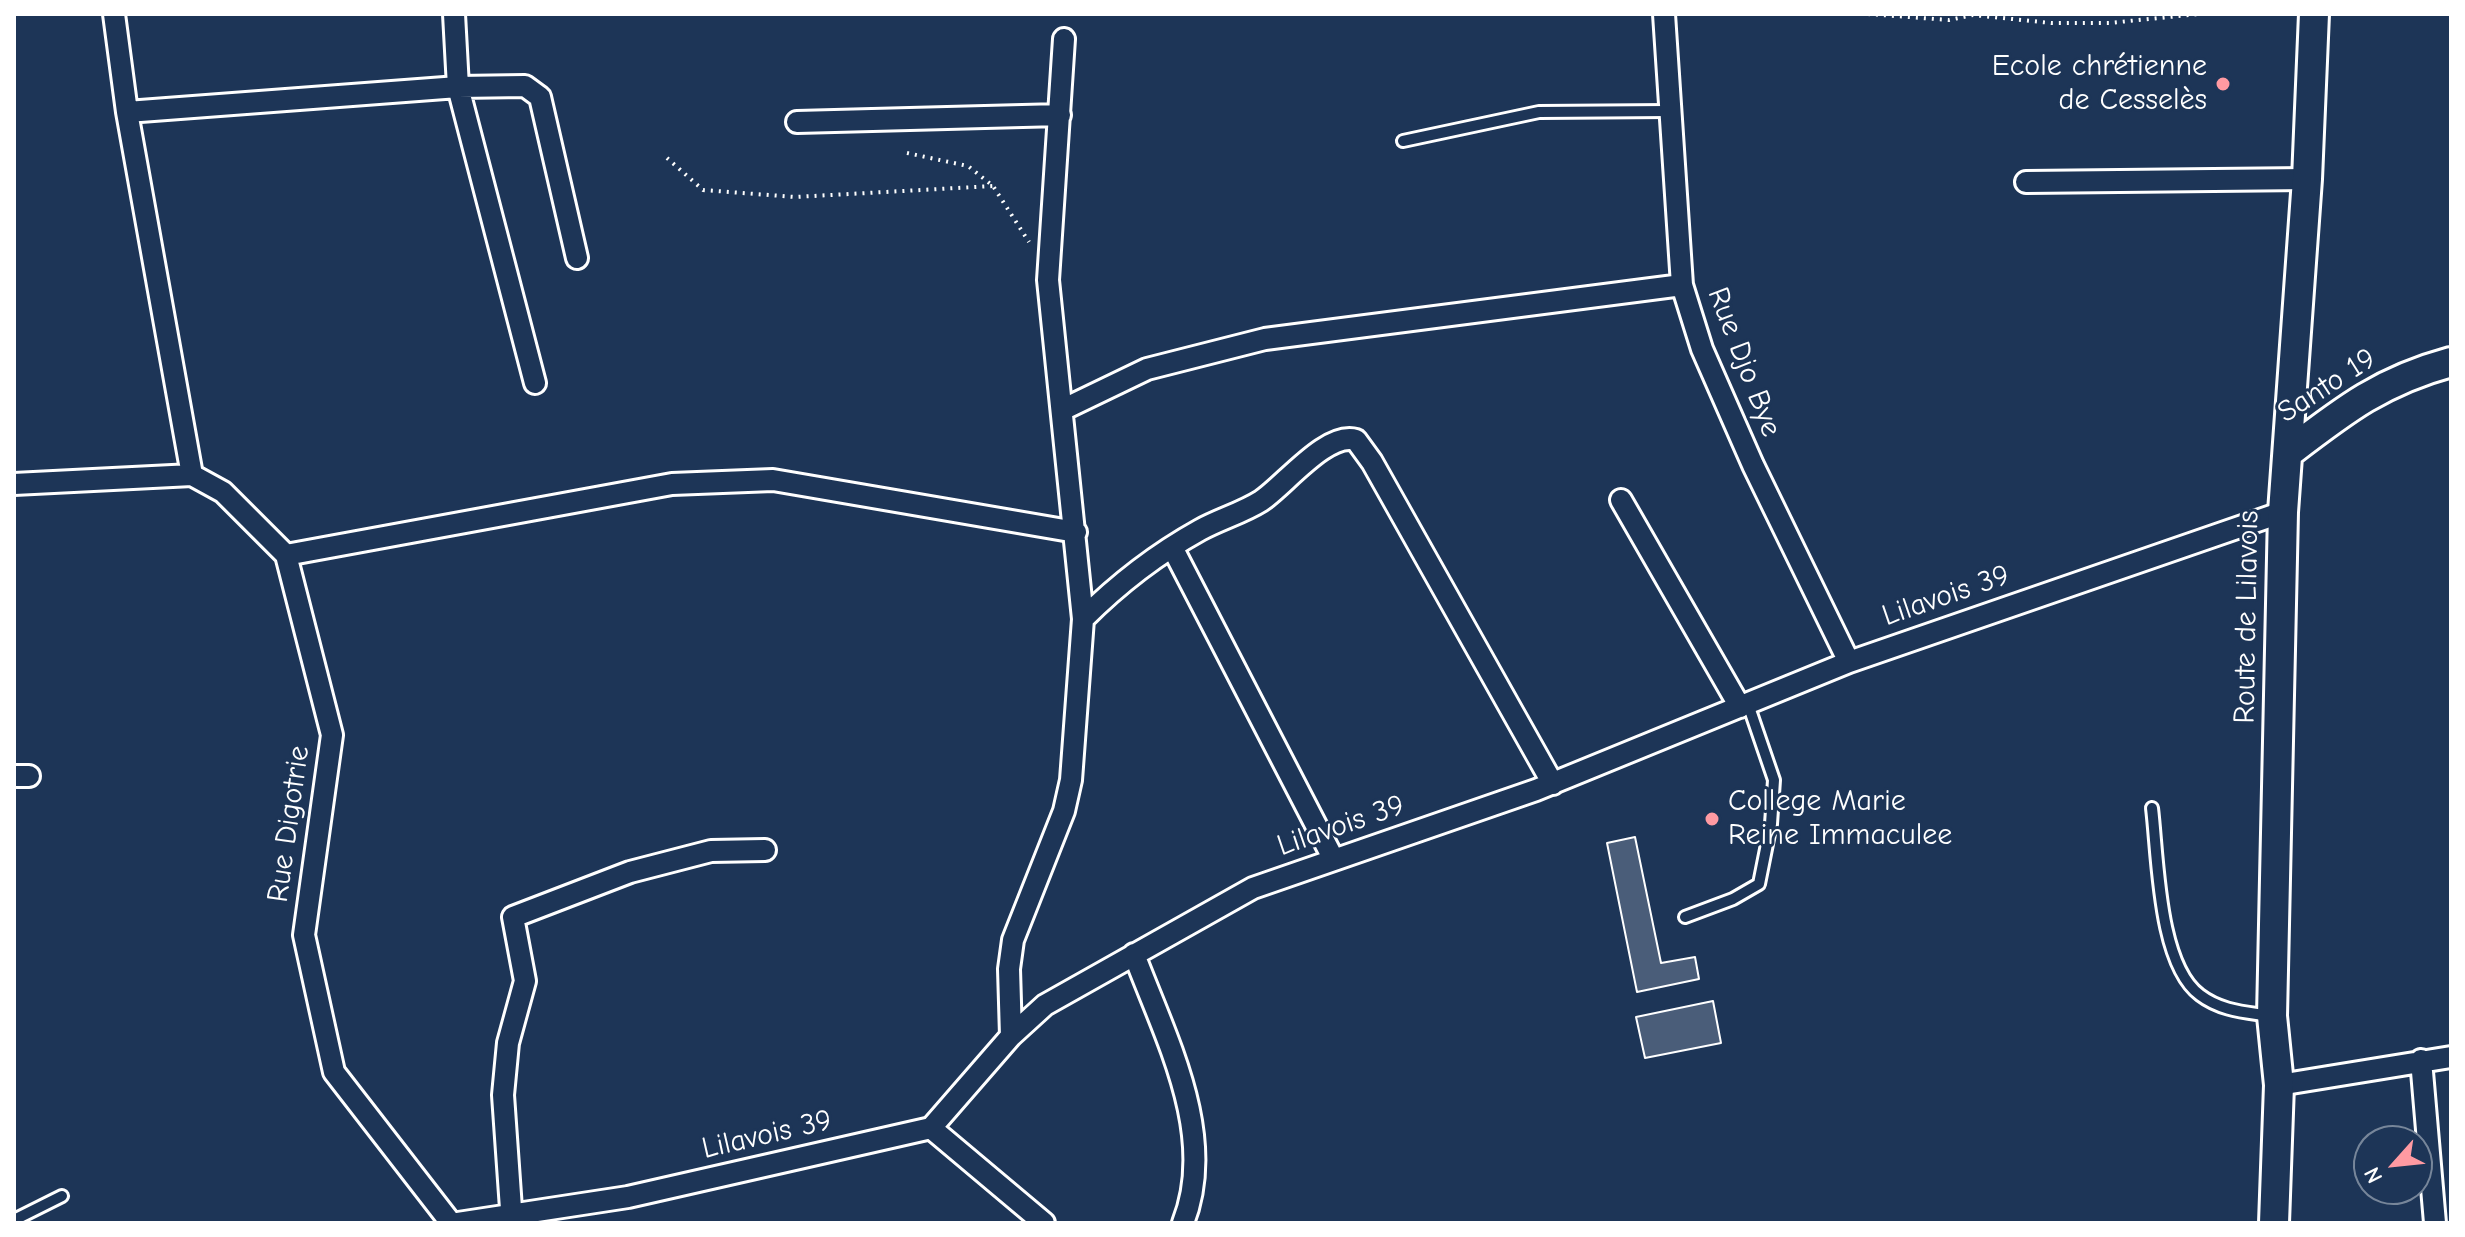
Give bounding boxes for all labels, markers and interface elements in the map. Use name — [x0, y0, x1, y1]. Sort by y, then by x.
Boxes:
place label: Ecole chrétienne de Cesselès — [1992, 49, 2207, 120]
marker: Ecole chrétienne de Cesselès — [2214, 75, 2232, 93]
street label: Rue Djo Bye — [1699, 282, 1789, 442]
street label: Santo 19 — [2271, 341, 2383, 431]
street label: Route de Lilavois — [2227, 510, 2267, 724]
street label: Lilavois 39 — [1878, 557, 2014, 635]
street label: Rue Digotrie — [260, 743, 318, 905]
place label: College Marie Reine Immaculee — [1728, 784, 1952, 854]
street label: Lilavois 39 — [1273, 787, 1409, 865]
marker: College Marie Reine Immaculee — [1703, 810, 1721, 828]
street label: Lilavois 39 — [699, 1103, 835, 1167]
north arrow — [2353, 1125, 2433, 1205]
text: N — [2359, 1163, 2388, 1187]

